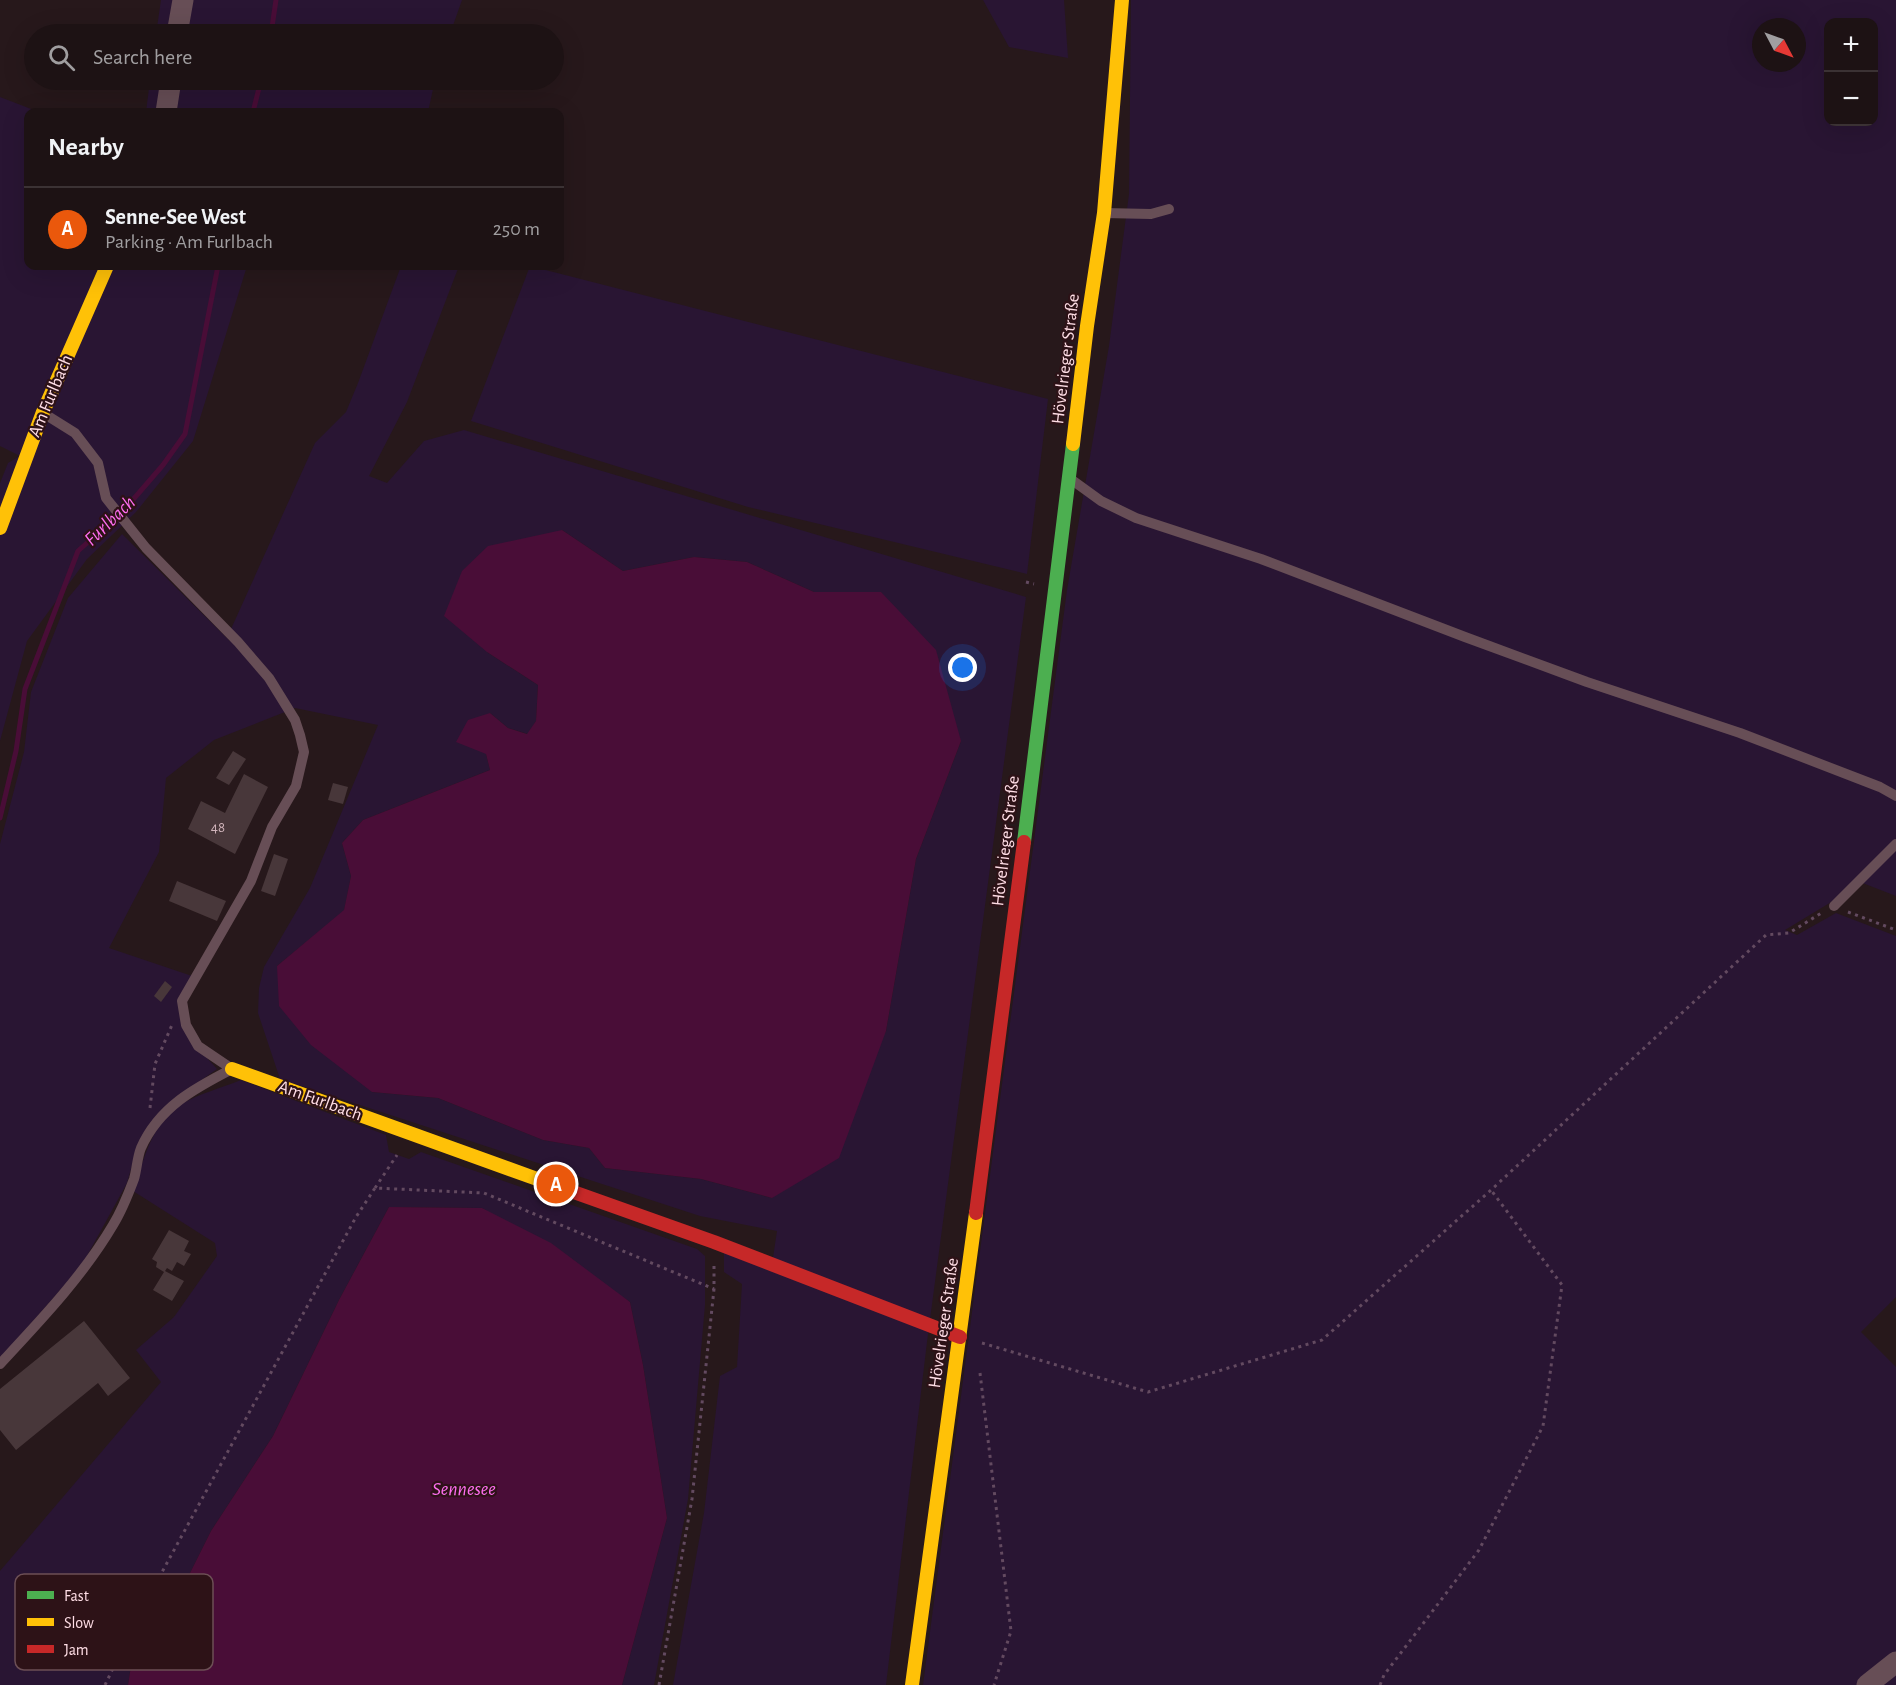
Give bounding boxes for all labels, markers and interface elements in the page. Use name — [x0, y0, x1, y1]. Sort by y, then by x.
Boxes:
north arrow — [1752, 18, 1806, 72]
map controls — [1824, 18, 1878, 126]
button: + — [1824, 18, 1878, 72]
search box — [24, 24, 564, 90]
icon: search — [45, 41, 78, 74]
text: Search here — [93, 46, 192, 68]
button: − — [1824, 72, 1878, 126]
text: Nearby — [48, 134, 124, 160]
text: Senne-See West — [105, 206, 246, 228]
text: A — [62, 219, 74, 239]
text: 250 m — [493, 219, 540, 239]
text: Parking · Am Furlbach — [105, 232, 273, 252]
street label: Hövelrieger Straße — [1049, 293, 1083, 425]
street label: Am Furlbach — [26, 352, 76, 440]
water label: Furlbach — [81, 492, 139, 550]
your location — [948, 653, 977, 682]
street label: Hövelrieger Straße — [989, 775, 1023, 907]
house number: 48 — [211, 820, 225, 835]
street label: Am Furlbach — [276, 1078, 364, 1124]
pin: A — [536, 1162, 576, 1206]
street label: Hövelrieger Straße — [926, 1257, 962, 1389]
water label: Sennesee — [432, 1479, 496, 1499]
legend — [15, 1574, 213, 1670]
text: Fast — [64, 1588, 89, 1604]
text: Slow — [64, 1615, 94, 1631]
text: Jam — [64, 1642, 89, 1658]

